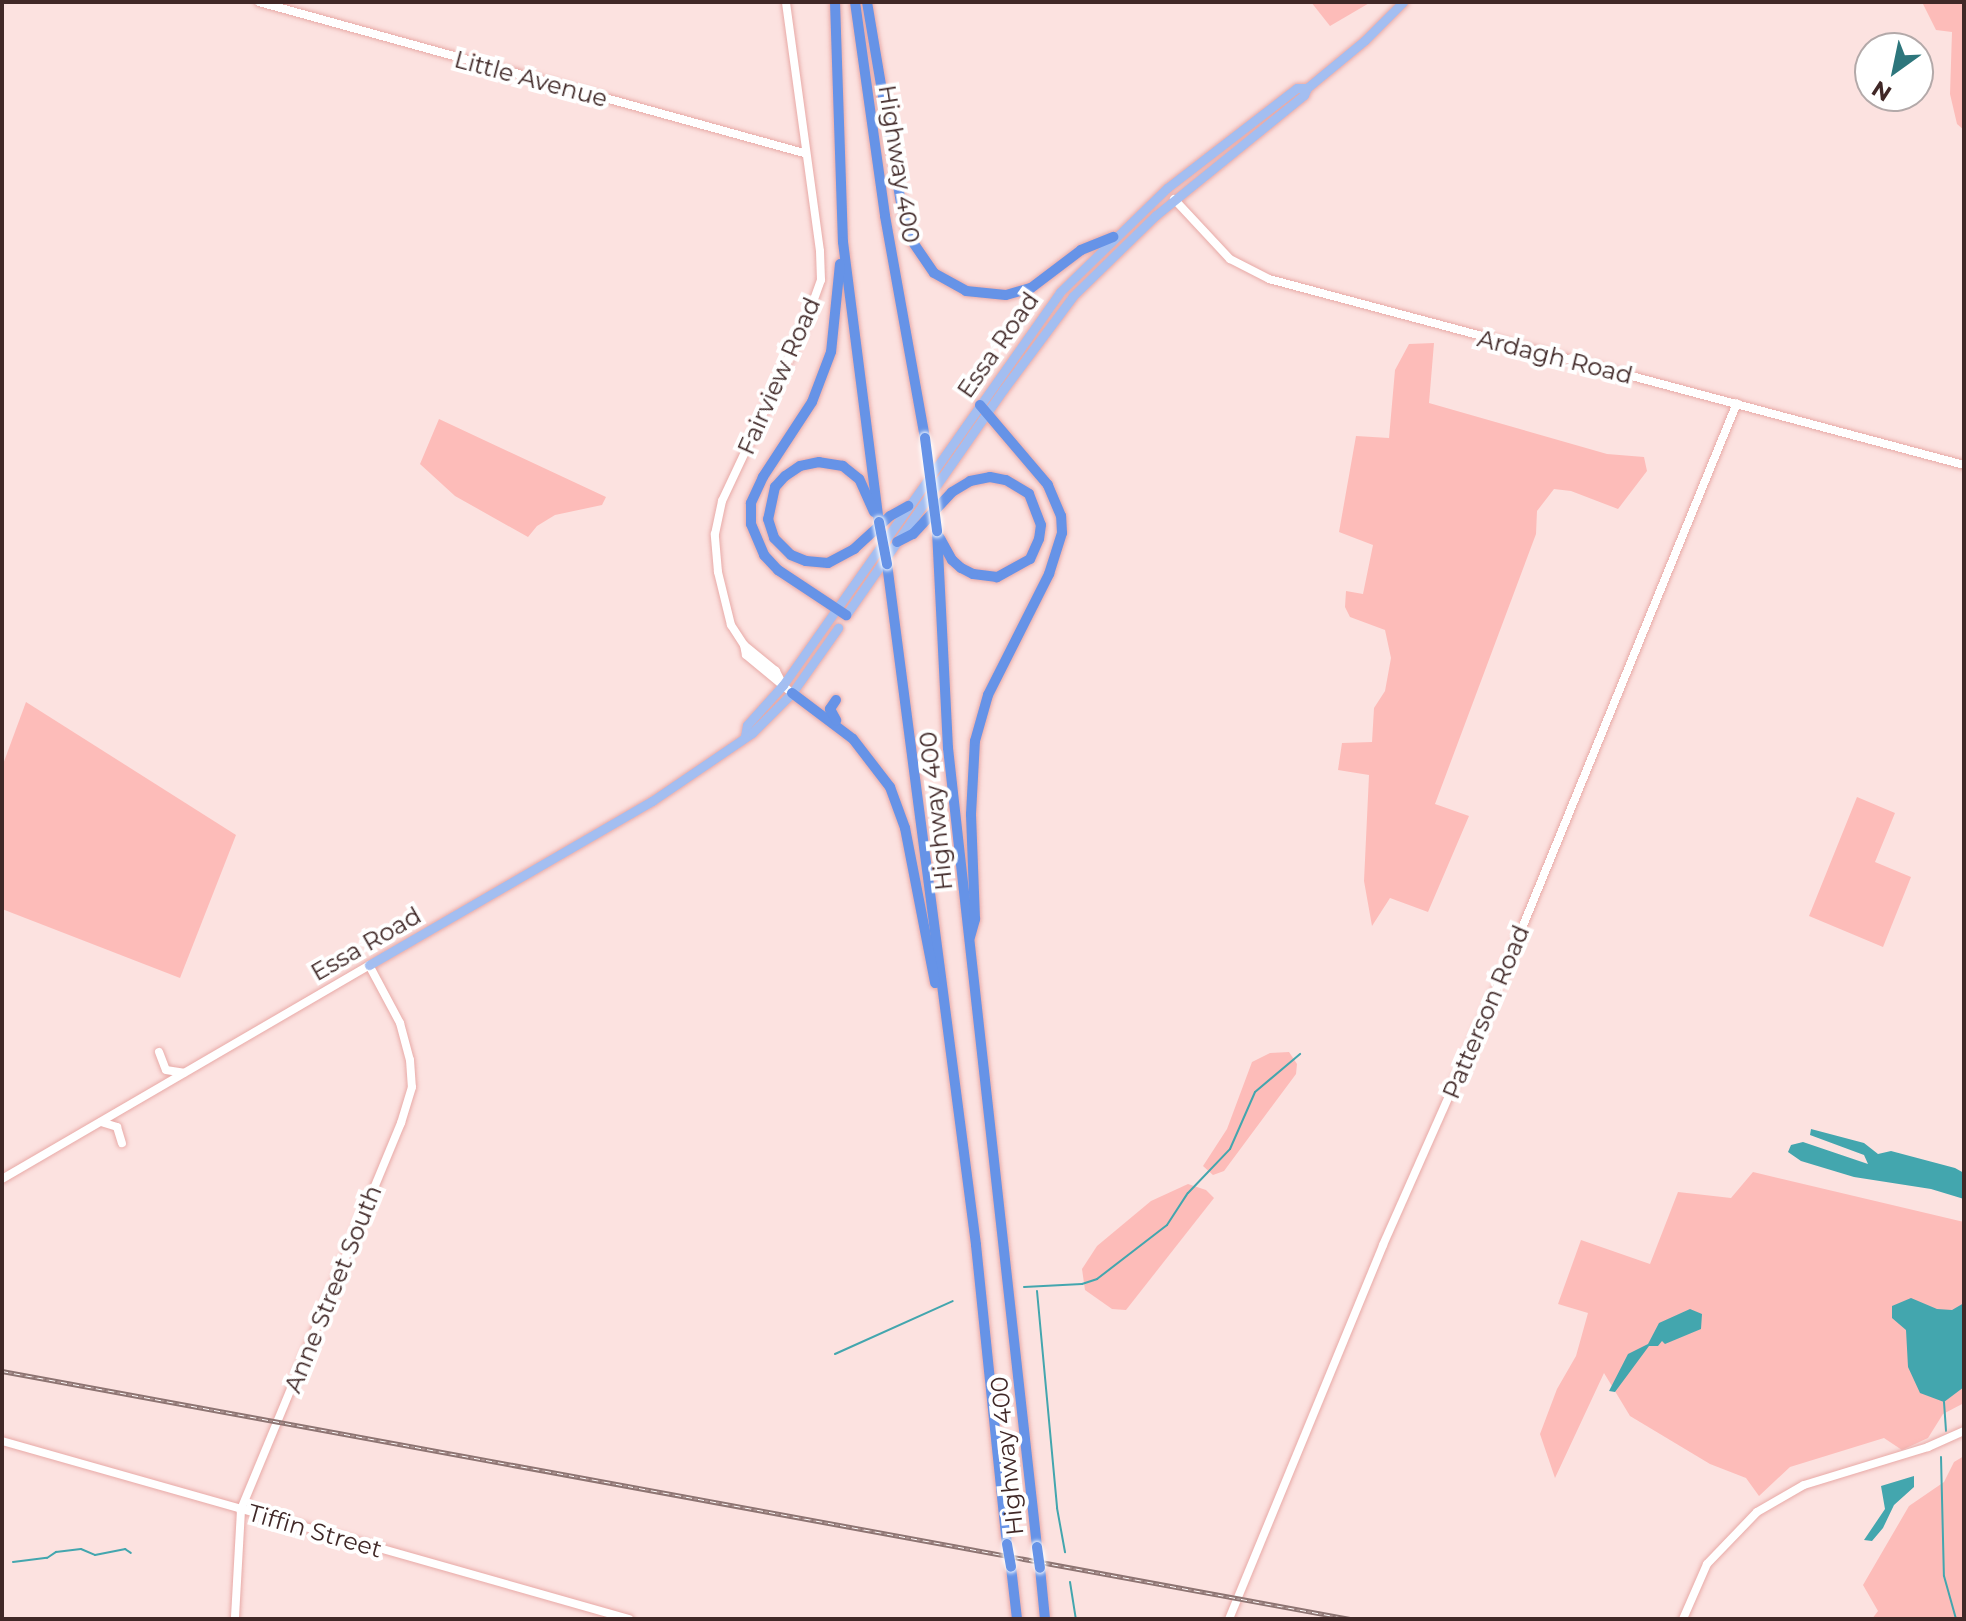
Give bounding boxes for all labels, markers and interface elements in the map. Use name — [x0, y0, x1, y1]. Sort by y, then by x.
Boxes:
north arrow — [1854, 32, 1934, 112]
street label: Little Avenue — [451, 45, 611, 113]
text: N — [1867, 75, 1897, 107]
street label: Highway 400 — [872, 83, 926, 245]
street label: Essa Road — [951, 287, 1045, 403]
street label: Fairview Road — [731, 293, 827, 459]
street label: Ardagh Road — [1475, 324, 1635, 390]
street label: Highway 400 — [913, 730, 959, 892]
street label: Essa Road — [306, 901, 426, 987]
street label: Patterson Road — [1436, 921, 1536, 1103]
street label: Anne Street South — [278, 1181, 388, 1397]
street label: Highway 400 — [984, 1375, 1030, 1537]
street label: Tiffin Street — [245, 1498, 385, 1564]

